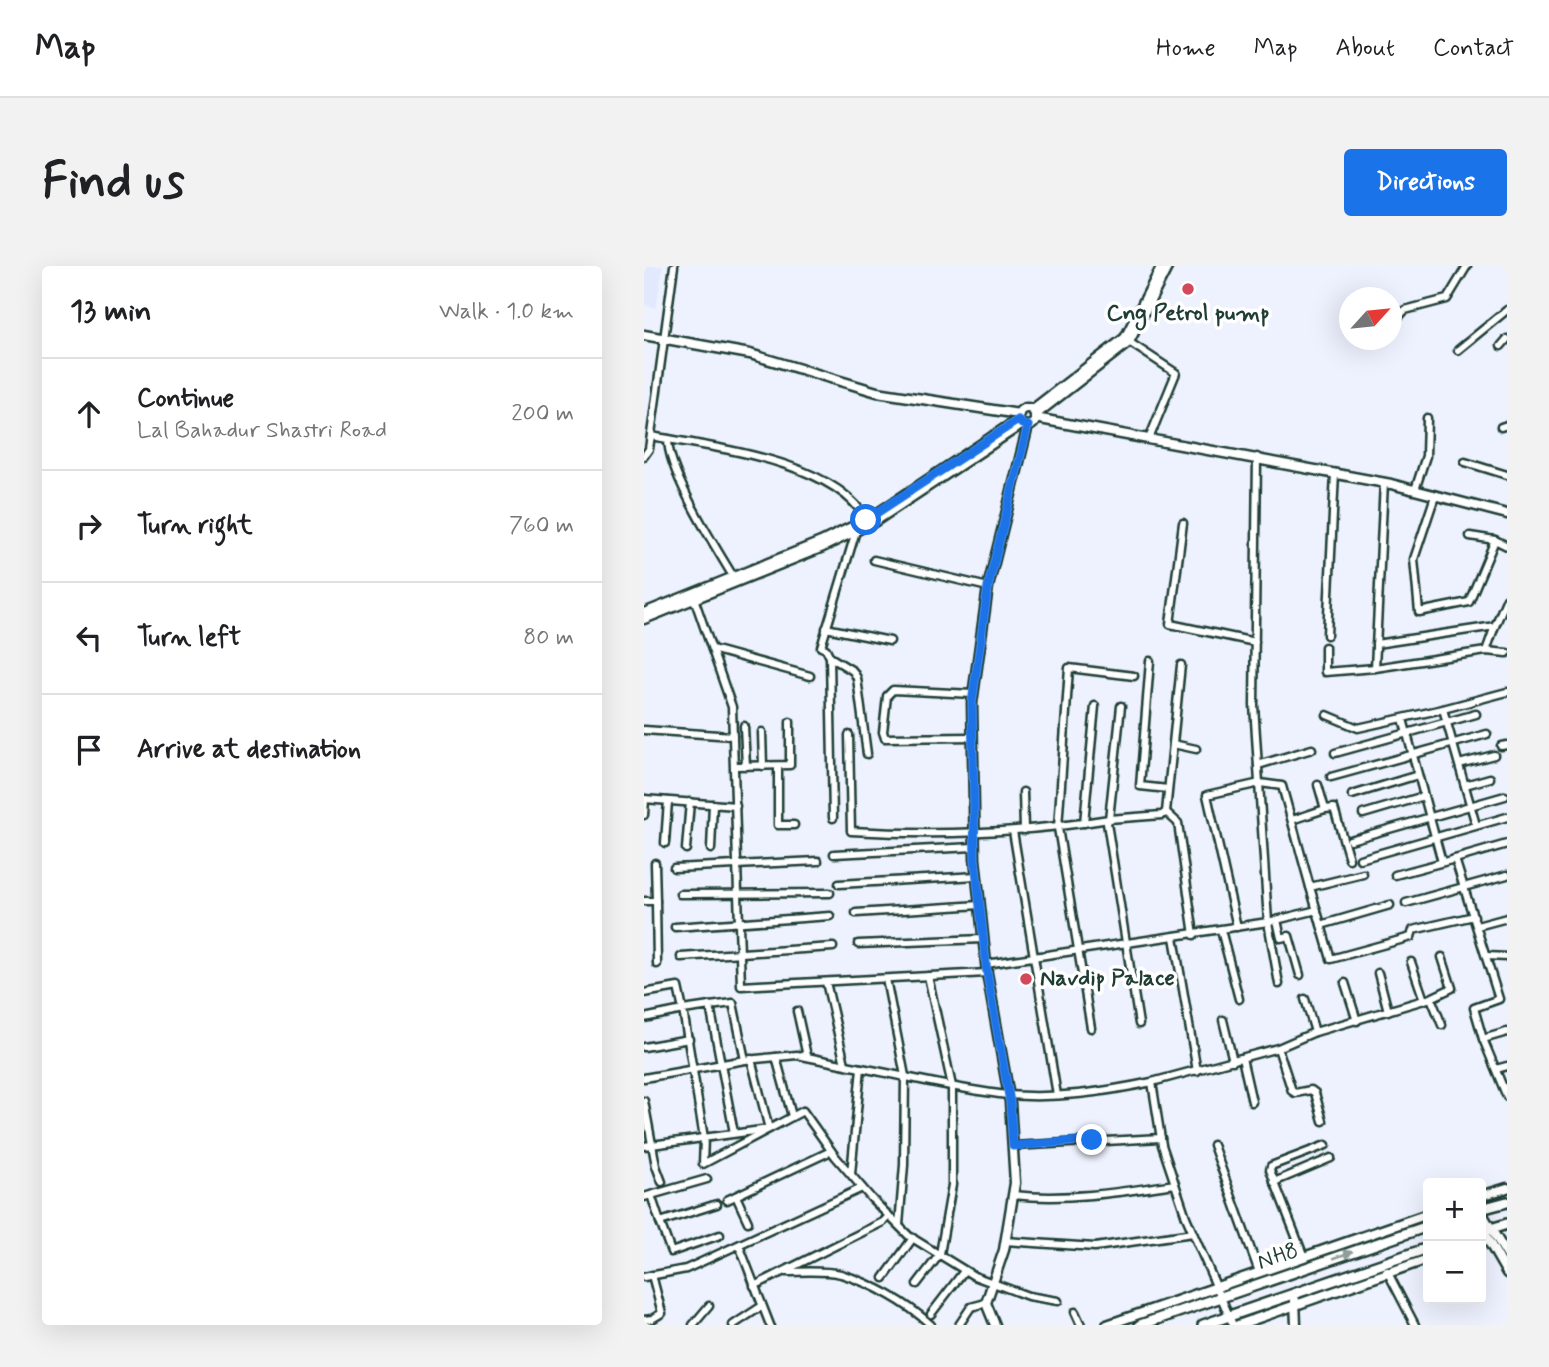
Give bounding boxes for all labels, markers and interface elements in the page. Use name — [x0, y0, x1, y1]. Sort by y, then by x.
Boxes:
text: Map — [35, 26, 95, 70]
text: Home — [1156, 33, 1216, 64]
text: Map — [1254, 33, 1298, 64]
text: About — [1336, 33, 1395, 64]
text: Contact — [1433, 33, 1514, 64]
button: Directions — [1344, 149, 1507, 216]
text: Find us — [42, 150, 185, 215]
marker: Cng Petrol pump — [1180, 281, 1196, 297]
north arrow — [1339, 287, 1402, 350]
text: 13 min — [70, 292, 152, 331]
text: Walk · 1.0 km — [439, 297, 574, 327]
place label: Cng Petrol pump — [1106, 299, 1270, 331]
text: Continue — [137, 382, 234, 416]
icon: ahead — [70, 395, 108, 433]
text: 200 m — [511, 399, 574, 429]
text: Lal Bahadur Shastri Road — [137, 416, 387, 446]
route start — [850, 504, 881, 535]
icon: right — [70, 507, 108, 545]
text: Turn right — [137, 509, 253, 543]
text: 760 m — [509, 511, 574, 541]
icon: left — [70, 619, 108, 657]
text: Turn left — [137, 621, 241, 655]
text: 80 m — [523, 623, 574, 653]
icon: arrive — [70, 731, 108, 769]
text: Arrive at destination — [137, 733, 361, 767]
place label: Navdip Palace — [1040, 964, 1175, 994]
marker: Navdip Palace — [1018, 971, 1034, 987]
route end — [1076, 1124, 1107, 1155]
map controls — [1423, 1178, 1486, 1304]
button: + — [1423, 1178, 1486, 1241]
street label: NH8 — [1253, 1236, 1303, 1278]
button: − — [1423, 1241, 1486, 1304]
one-way arrow — [1333, 1249, 1354, 1260]

